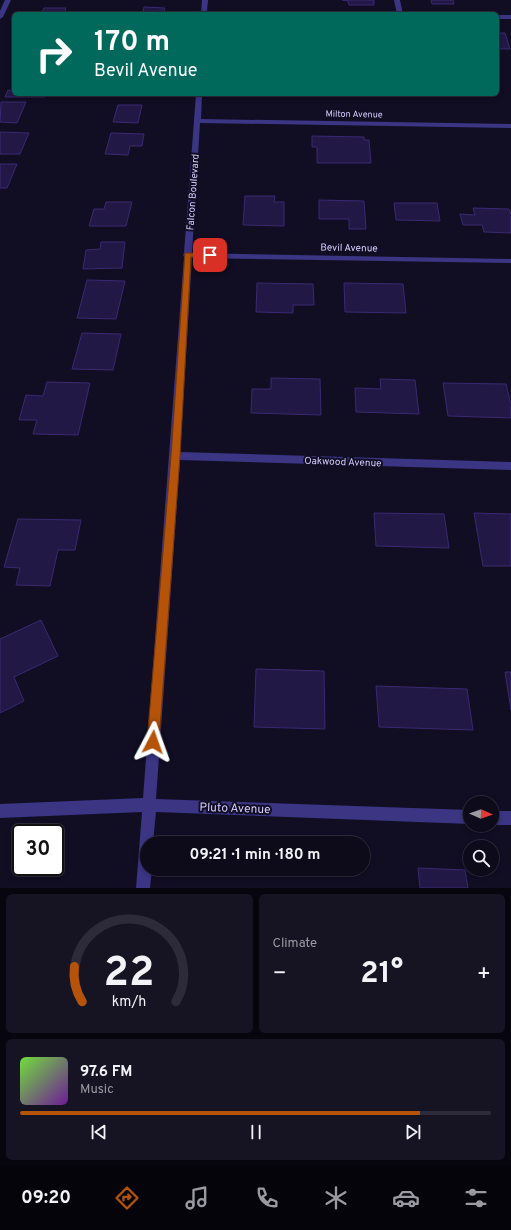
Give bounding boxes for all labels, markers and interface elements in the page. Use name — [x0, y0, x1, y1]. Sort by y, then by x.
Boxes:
text: 170 m — [94, 25, 170, 61]
icon: right — [28, 28, 80, 80]
text: Bevil Avenue — [94, 60, 197, 83]
street label: Milton Avenue — [325, 109, 383, 120]
street label: Falcon Boulevard — [184, 153, 203, 231]
pin — [193, 238, 227, 272]
street label: Bevil Avenue — [320, 241, 378, 256]
icon: arrive — [199, 244, 221, 266]
street label: Oakwood Avenue — [304, 455, 382, 470]
position arrow — [132, 721, 174, 763]
north arrow — [463, 796, 499, 832]
map controls — [463, 796, 499, 876]
street label: Pluto Avenue — [199, 800, 271, 818]
speed limit sign: 30 — [12, 824, 64, 876]
button: search — [463, 840, 499, 876]
text: 09:21 · 1 min · 180 m — [190, 846, 320, 865]
text: Climate — [273, 936, 317, 952]
text: 22 — [104, 947, 155, 1000]
text: 21° — [360, 956, 403, 993]
text: − — [273, 961, 287, 988]
text: + — [477, 961, 491, 988]
text: km/h — [112, 992, 147, 1010]
text: 97.6 FM — [80, 1063, 132, 1082]
text: Music — [80, 1082, 114, 1098]
icon: previous — [88, 1121, 110, 1143]
icon: pause — [245, 1121, 267, 1143]
icon: next — [402, 1121, 424, 1143]
icon: directions — [113, 1184, 141, 1212]
icon: music — [183, 1184, 211, 1212]
icon: phone — [253, 1184, 281, 1212]
icon: climate — [322, 1184, 350, 1212]
icon: car — [392, 1184, 420, 1212]
icon: filters — [462, 1184, 490, 1212]
text: 09:20 — [21, 1187, 71, 1210]

